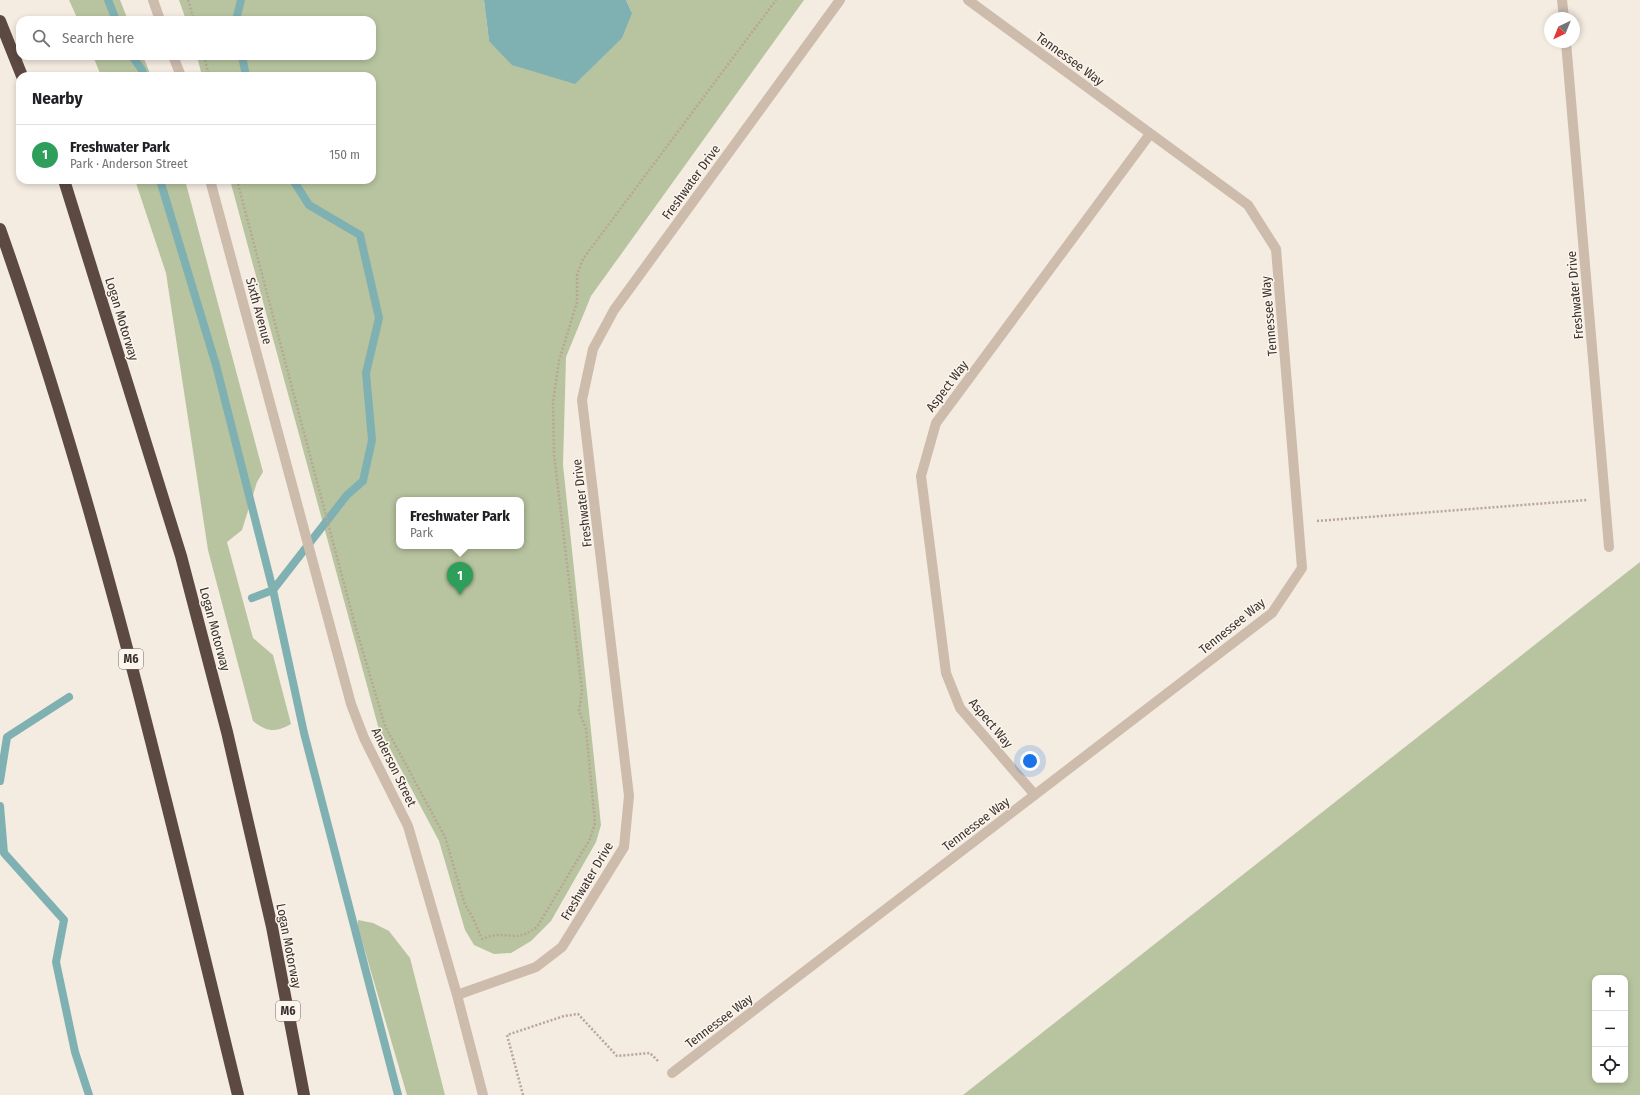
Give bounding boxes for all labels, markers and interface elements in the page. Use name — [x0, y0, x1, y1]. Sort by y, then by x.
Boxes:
north arrow — [1544, 12, 1580, 48]
search box — [16, 16, 376, 60]
icon: search — [30, 27, 52, 49]
text: Search here — [62, 29, 134, 47]
street label: Tennessee Way — [1033, 29, 1107, 89]
text: Nearby — [32, 88, 83, 109]
text: Freshwater Park — [70, 138, 170, 156]
street label: Freshwater Drive — [659, 142, 723, 222]
text: 1 — [42, 147, 48, 162]
text: 150 m — [329, 147, 360, 162]
text: Park · Anderson Street — [70, 156, 188, 171]
street label: Freshwater Drive — [1564, 250, 1586, 340]
street label: Tennessee Way — [1258, 275, 1280, 357]
street label: Logan Motorway — [102, 276, 142, 363]
street label: Sixth Avenue — [243, 276, 275, 346]
street label: Aspect Way — [923, 357, 971, 414]
street label: Freshwater Drive — [569, 458, 595, 548]
popup — [396, 497, 524, 549]
text: Freshwater Park — [410, 507, 510, 525]
text: Park — [410, 525, 433, 540]
pin: 1 — [447, 562, 473, 595]
street label: Logan Motorway — [197, 585, 233, 673]
street label: Tennessee Way — [1196, 595, 1268, 657]
road number: M6 — [119, 649, 143, 669]
street label: Aspect Way — [966, 695, 1016, 751]
street label: Anderson Street — [368, 725, 420, 809]
your location — [1020, 751, 1040, 771]
street label: Tennessee Way — [940, 794, 1013, 854]
street label: Freshwater Drive — [558, 839, 616, 923]
street label: Logan Motorway — [273, 902, 305, 990]
map controls — [1592, 975, 1628, 1083]
button: + — [1592, 975, 1628, 1011]
street label: Tennessee Way — [683, 991, 756, 1051]
road number: M6 — [276, 1001, 300, 1021]
button: − — [1592, 1011, 1628, 1047]
button: locate — [1592, 1047, 1628, 1083]

